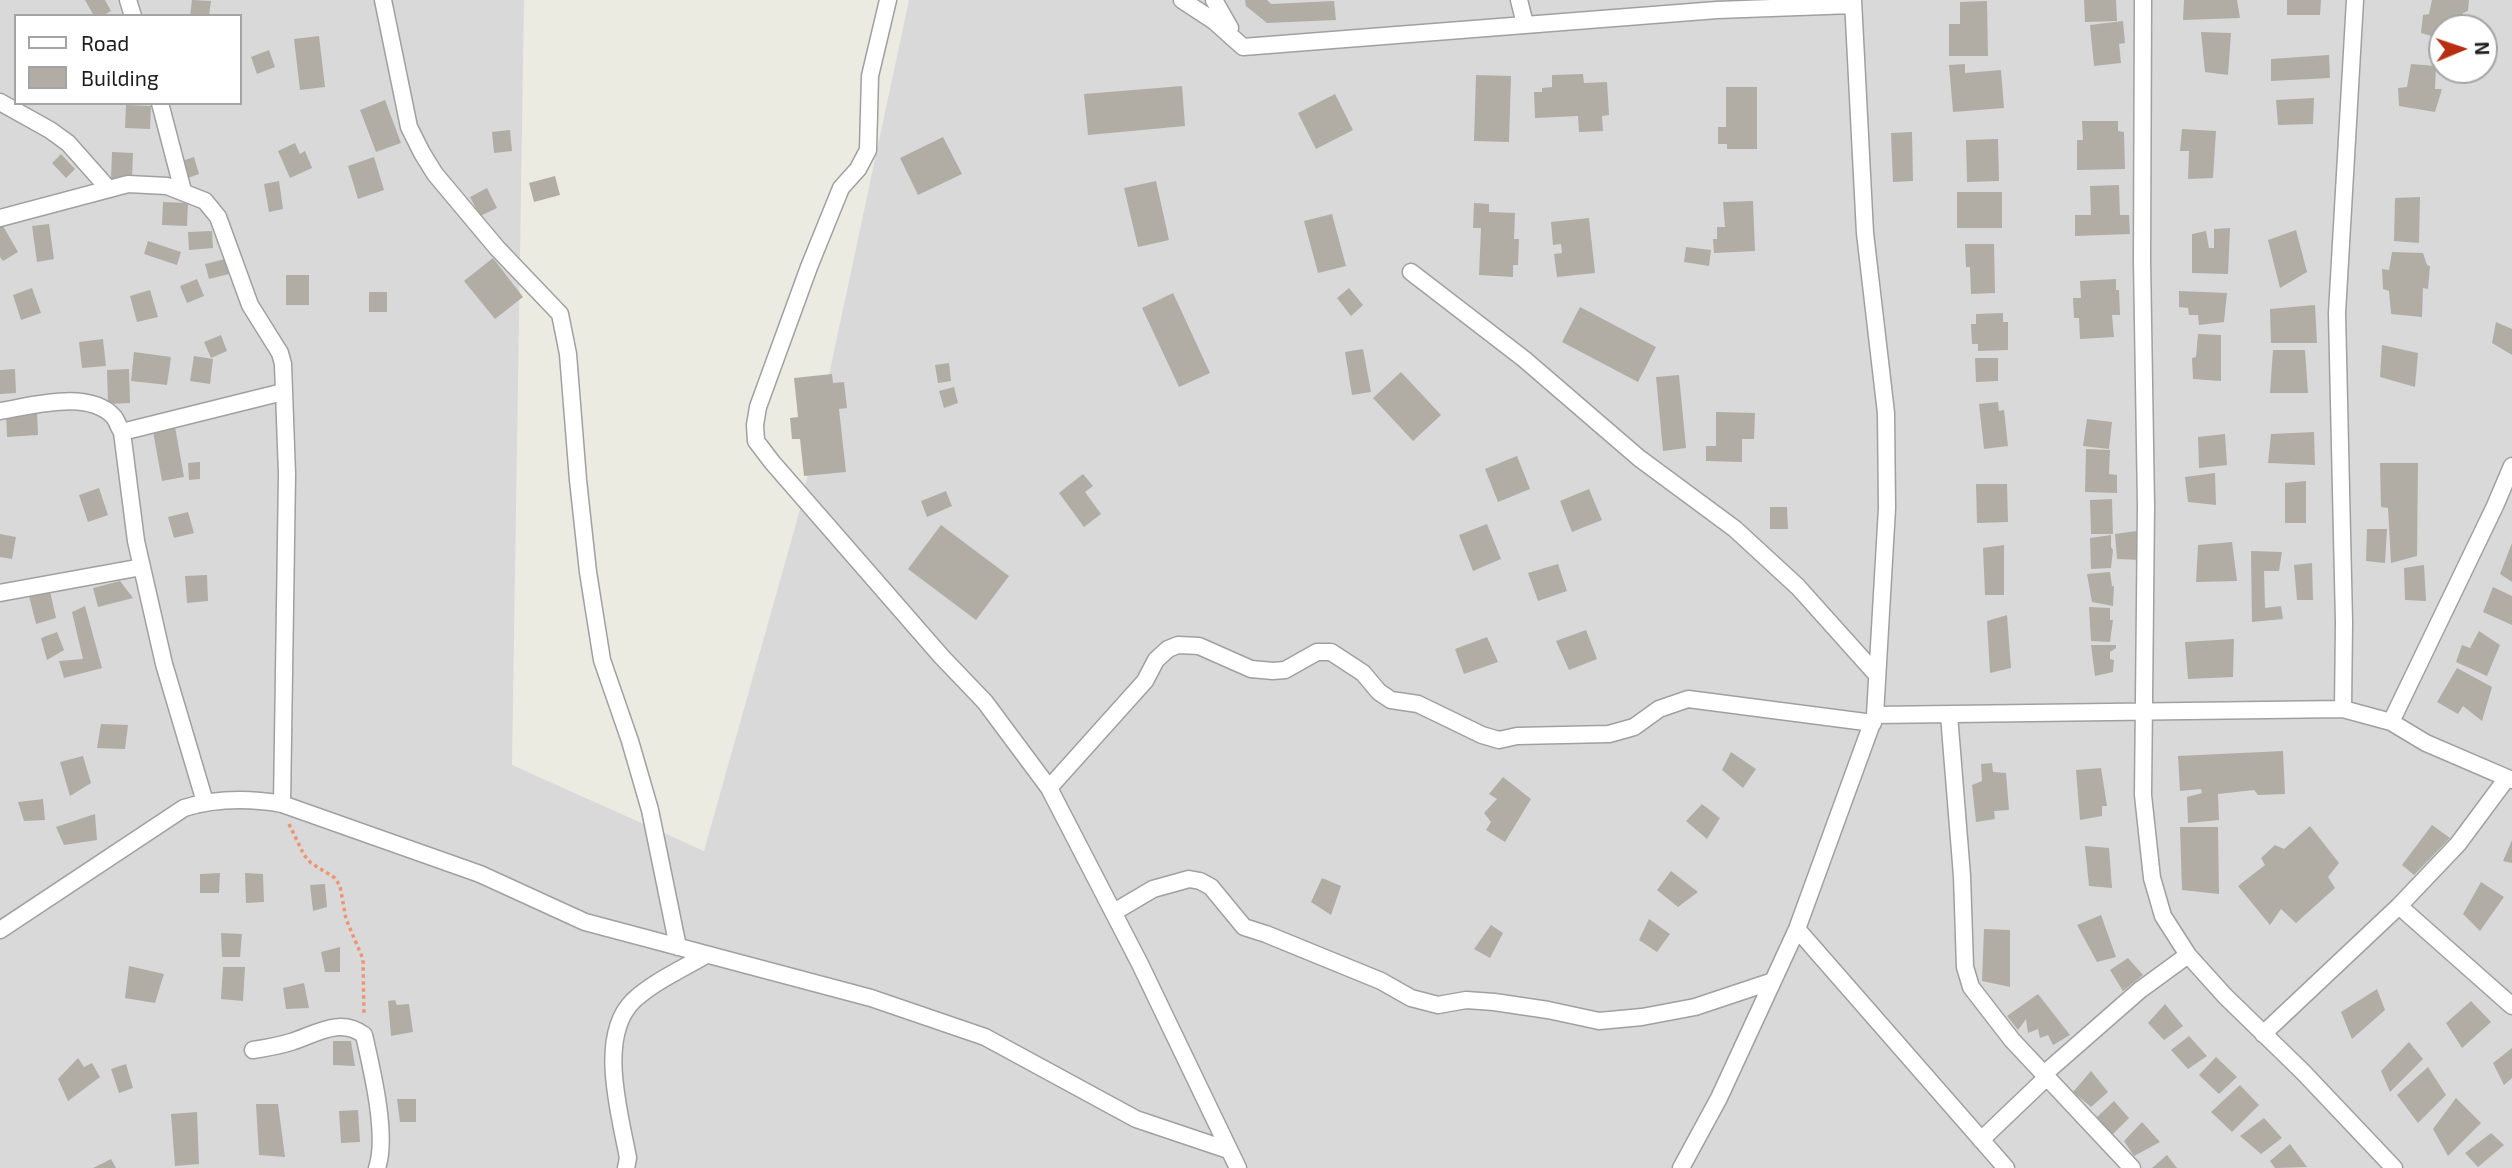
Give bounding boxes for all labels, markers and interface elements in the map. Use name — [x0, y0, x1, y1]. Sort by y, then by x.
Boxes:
legend — [14, 14, 242, 105]
north arrow — [2428, 14, 2498, 84]
text: Road — [81, 30, 129, 55]
text: N — [2471, 41, 2494, 56]
text: Building — [81, 65, 159, 90]

